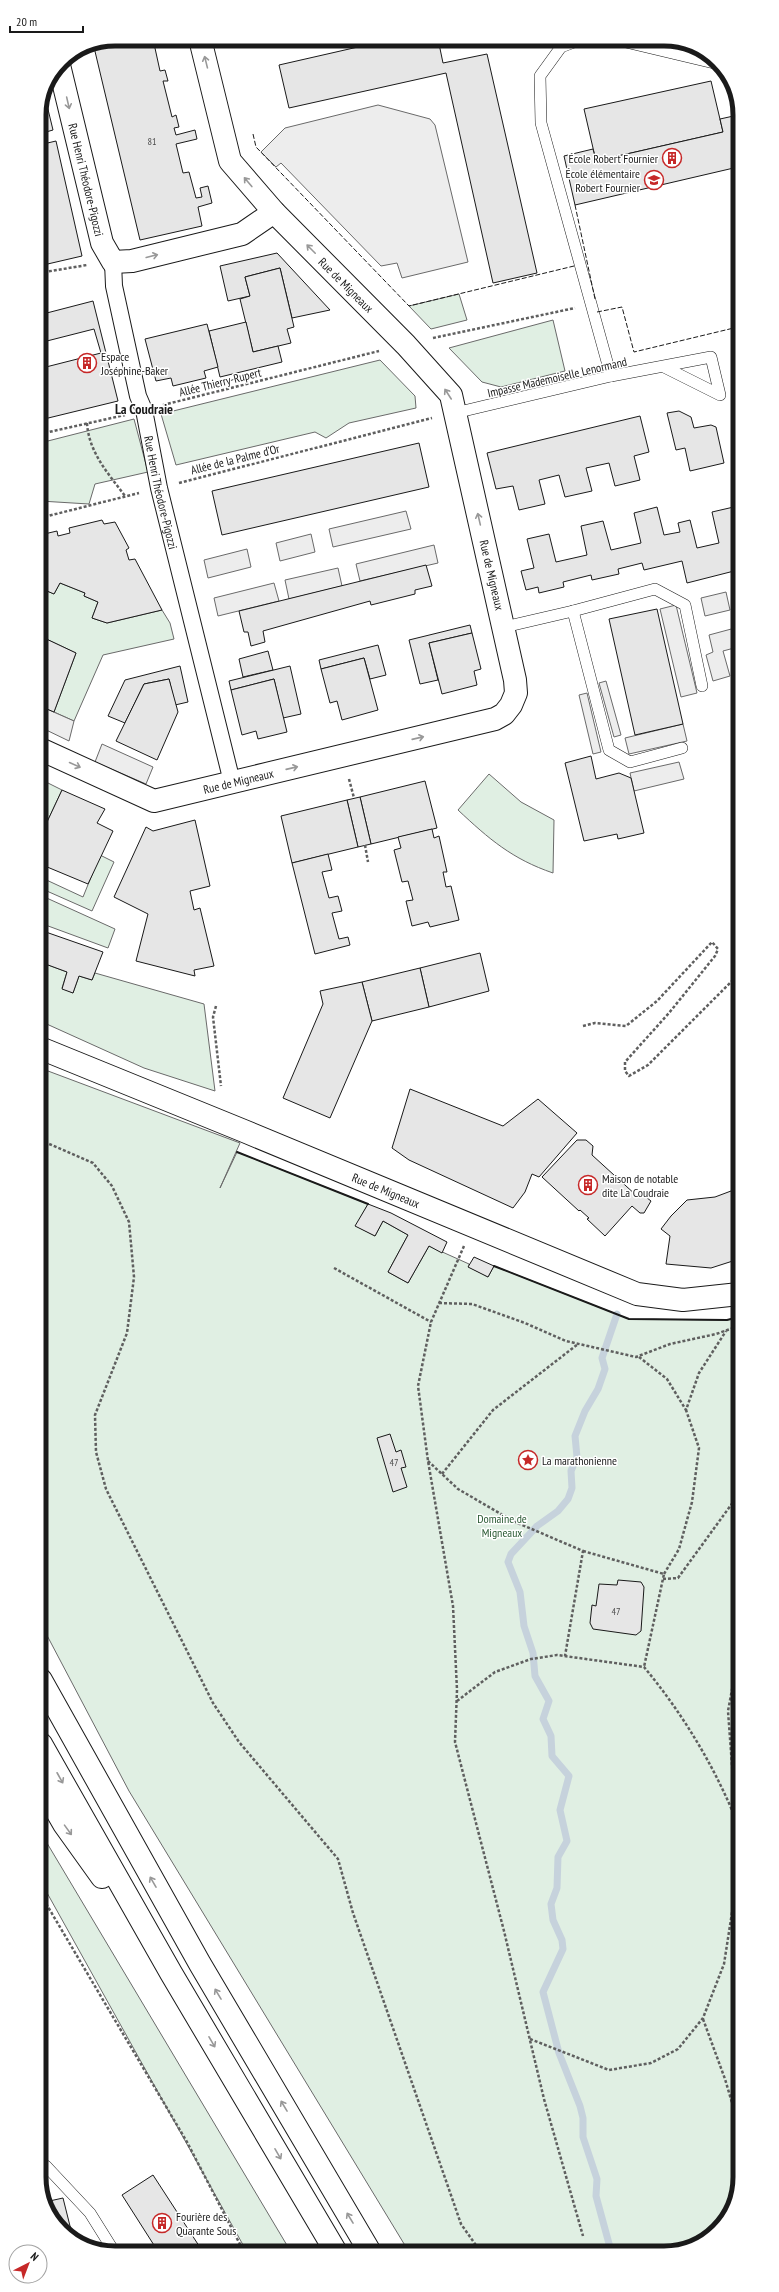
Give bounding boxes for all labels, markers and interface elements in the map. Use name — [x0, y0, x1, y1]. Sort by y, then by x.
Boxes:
scale bar — [10, 8, 83, 34]
text: 20 m — [16, 14, 37, 29]
one-way arrow — [201, 56, 209, 69]
one-way arrow — [65, 97, 73, 110]
street label: Rue Henri Théodore-Pigozzi — [66, 122, 108, 238]
house number: 81 — [148, 135, 157, 148]
building icon: École Robert Fournier — [661, 147, 683, 169]
place label: École Robert Fournier — [568, 151, 659, 166]
place label: École élémentaire Robert Fournier — [566, 166, 641, 195]
school or university icon: École élémentaire Robert Fournier — [643, 169, 665, 191]
one-way arrow — [243, 177, 252, 188]
one-way arrow — [306, 244, 315, 254]
one-way arrow — [145, 252, 158, 260]
street label: Rue de Migneaux — [315, 254, 377, 316]
place label: Espace Joséphine-Baker — [100, 349, 169, 378]
building icon: Espace Joséphine-Baker — [76, 352, 98, 374]
street label: Impasse Mademoiselle Lenormand — [486, 354, 628, 400]
street label: Allée Thierry-Rupert — [177, 364, 263, 399]
one-way arrow — [444, 388, 452, 399]
district label: La Coudraie — [115, 400, 173, 418]
street label: Rue Henri Théodore-Pigozzi — [142, 434, 181, 551]
street label: Allée de la Palme d’Or — [189, 441, 282, 477]
one-way arrow — [475, 513, 482, 526]
street label: Rue de Migneaux — [477, 538, 507, 612]
one-way arrow — [412, 734, 425, 741]
one-way arrow — [69, 762, 81, 769]
one-way arrow — [285, 764, 298, 771]
street label: Rue de Migneaux — [202, 765, 275, 796]
street label: Rue de Migneaux — [350, 1169, 422, 1211]
place label: Maison de notable dite La Coudraie — [602, 1171, 678, 1200]
building icon: Maison de notable dite La Coudraie — [577, 1174, 599, 1196]
place icon: La marathonienne — [517, 1449, 539, 1471]
place label: La marathonienne — [542, 1453, 617, 1468]
house number: 47 — [390, 1456, 399, 1469]
park label: Domaine de Migneaux — [477, 1511, 527, 1540]
house number: 47 — [612, 1605, 621, 1618]
one-way arrow — [56, 1772, 64, 1784]
one-way arrow — [64, 1824, 72, 1835]
one-way arrow — [149, 1876, 157, 1888]
one-way arrow — [213, 1988, 221, 2000]
one-way arrow — [209, 2036, 217, 2048]
one-way arrow — [280, 2101, 288, 2112]
one-way arrow — [275, 2148, 283, 2160]
place label: Fourière des Quarante Sous — [176, 2209, 236, 2238]
building icon: Fourière des Quarante Sous — [151, 2212, 173, 2234]
one-way arrow — [346, 2212, 354, 2224]
north arrow — [8, 2244, 48, 2284]
text: N — [28, 2249, 42, 2264]

